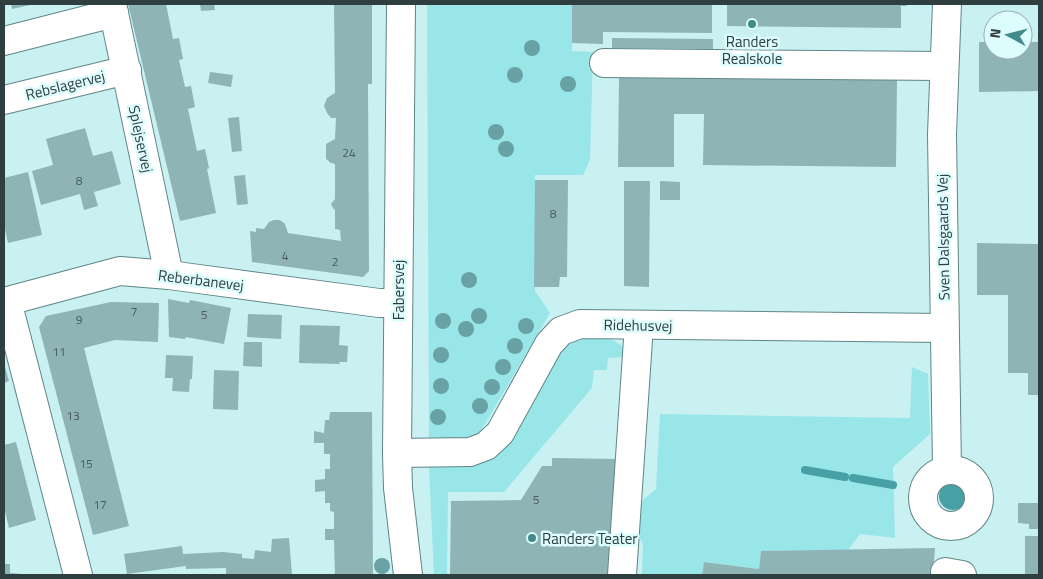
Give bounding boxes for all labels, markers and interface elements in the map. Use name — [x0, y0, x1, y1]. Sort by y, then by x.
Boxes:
north arrow — [983, 10, 1033, 60]
marker: Randers Realskole — [746, 18, 758, 30]
text: N — [984, 27, 1006, 39]
place label: Randers Realskole — [722, 30, 782, 70]
street label: Rebslagervej — [23, 64, 107, 106]
street label: Splejservej — [123, 103, 159, 175]
house number: 24 — [342, 143, 356, 162]
house number: 8 — [76, 171, 83, 190]
street label: Sven Dalsgaards Vej — [930, 174, 956, 300]
house number: 8 — [550, 204, 557, 223]
house number: 4 — [282, 246, 289, 265]
house number: 2 — [332, 252, 338, 271]
street label: Fabersvej — [387, 260, 410, 320]
street label: Reberbanevej — [157, 263, 245, 297]
house number: 7 — [131, 302, 137, 321]
house number: 5 — [201, 305, 208, 324]
house number: 9 — [76, 310, 83, 329]
street label: Ridehusvej — [603, 313, 673, 337]
house number: 11 — [52, 342, 66, 361]
house number: 13 — [66, 406, 80, 425]
house number: 15 — [79, 454, 93, 473]
house number: 5 — [533, 490, 540, 509]
house number: 17 — [93, 495, 107, 514]
place label: Randers Teater — [542, 527, 637, 550]
marker: Randers Teater — [526, 532, 538, 544]

